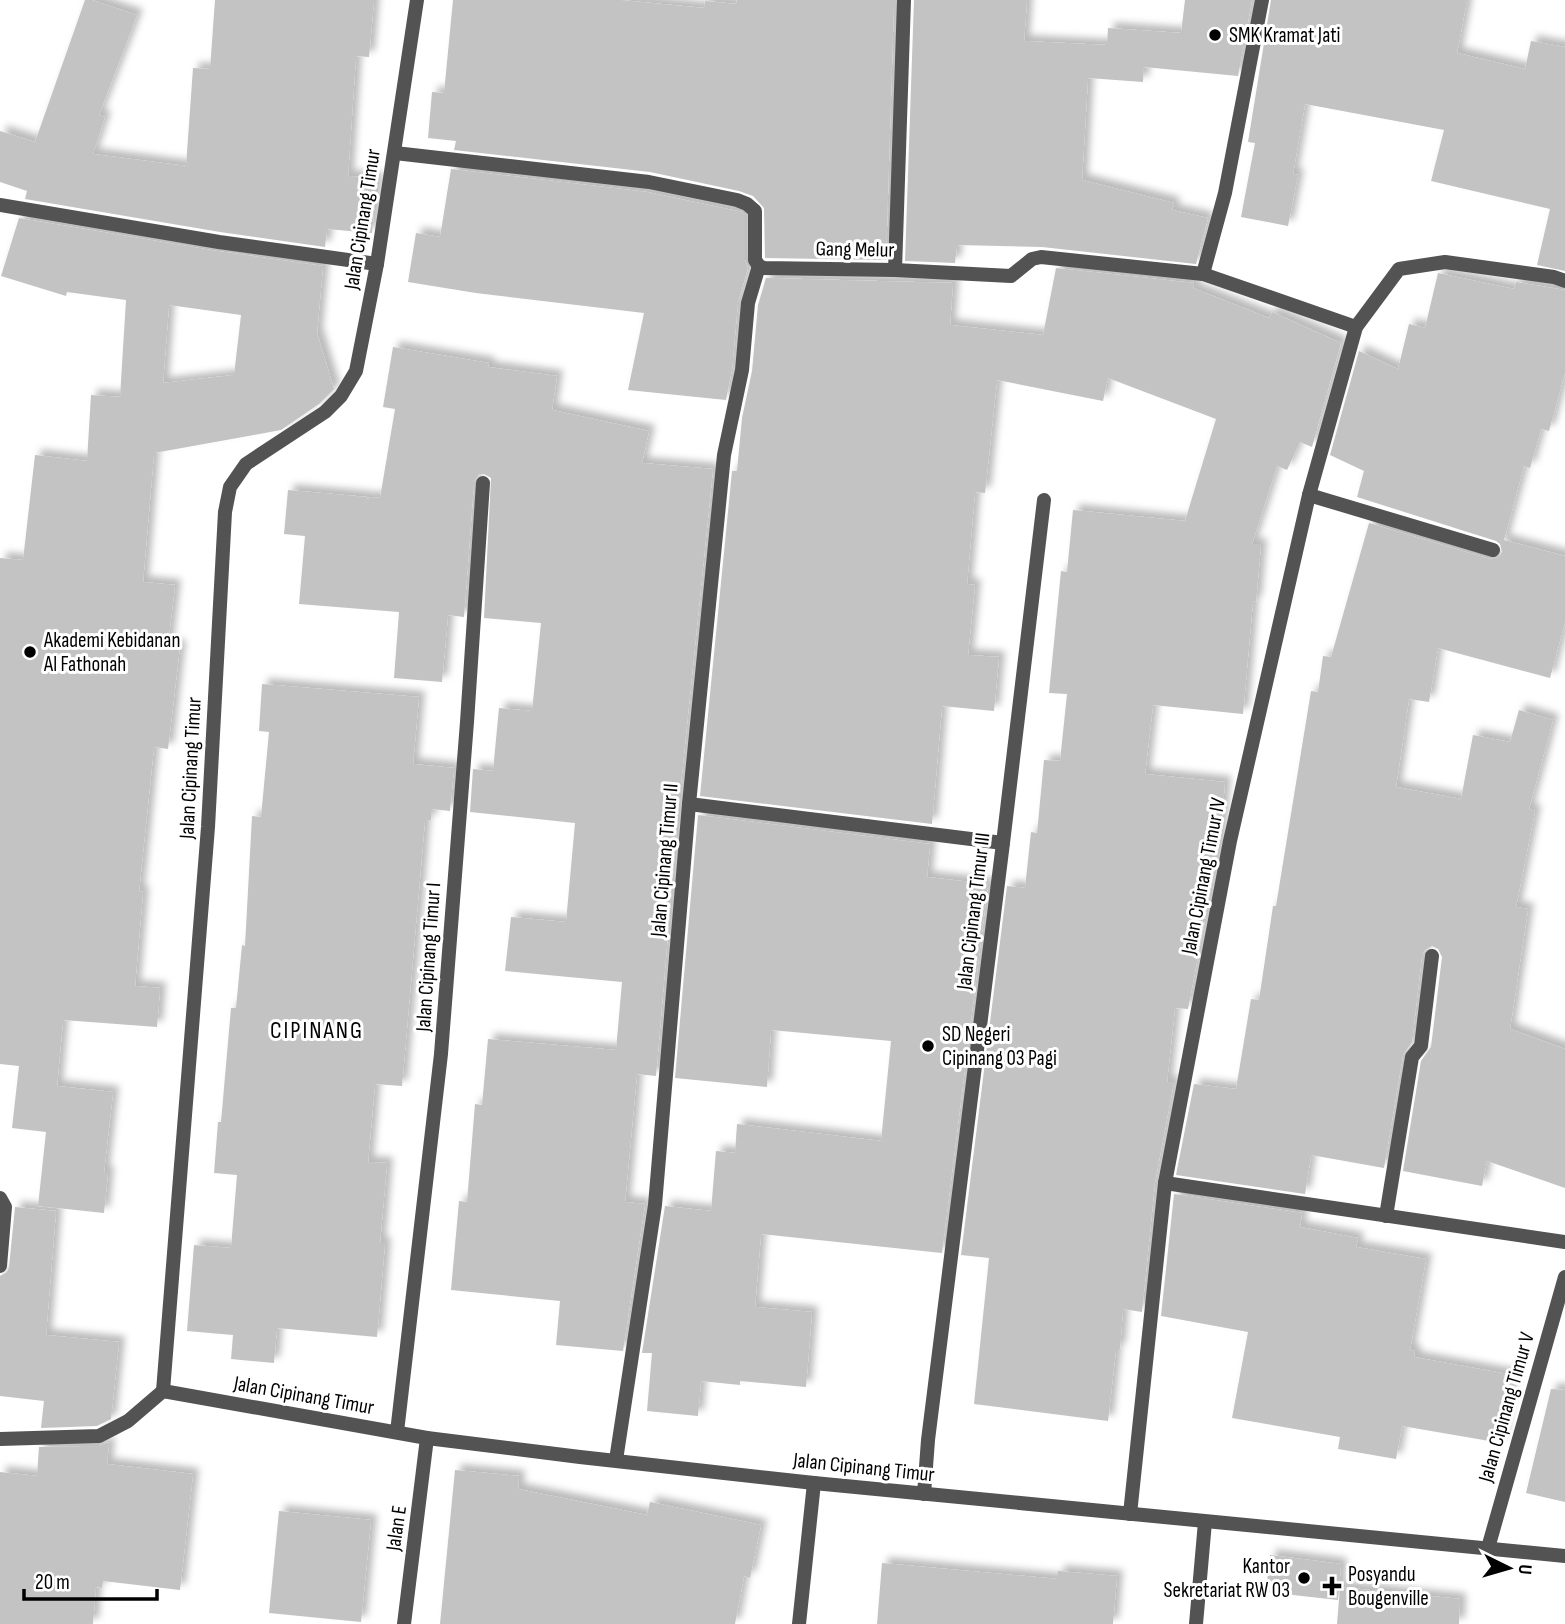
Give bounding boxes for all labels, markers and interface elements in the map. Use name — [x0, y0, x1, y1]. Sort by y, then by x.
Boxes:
place label: SMK Kramat Jati — [1229, 23, 1341, 48]
marker: SMK Kramat Jati — [1207, 27, 1223, 43]
street label: Jalan Cipinang Timur — [339, 147, 386, 292]
street label: Gang Melur — [815, 236, 895, 263]
place label: Akademi Kebidanan Al Fathonah — [43, 628, 180, 677]
marker: Akademi Kebidanan Al Fathonah — [22, 644, 38, 660]
street label: Jalan Cipinang Timur — [174, 697, 207, 841]
street label: Jalan Cipinang Timur II — [645, 782, 684, 939]
street label: Jalan Cipinang Timur IV — [1176, 795, 1231, 957]
street label: Jalan Cipinang Timur III — [951, 831, 996, 992]
street label: Jalan Cipinang Timur I — [411, 882, 446, 1033]
district label: CIPINANG — [270, 1016, 364, 1045]
place label: SD Negeri Cipinang 03 Pagi — [942, 1022, 1057, 1071]
marker: SD Negeri Cipinang 03 Pagi — [920, 1038, 936, 1054]
street label: Jalan Cipinang Timur V — [1473, 1329, 1540, 1486]
street label: Jalan Cipinang Timur — [231, 1371, 376, 1420]
street label: Jalan Cipinang Timur — [791, 1448, 936, 1487]
street label: Jalan E — [381, 1504, 412, 1553]
north arrow — [1474, 1533, 1544, 1603]
place label: Kantor Sekretariat RW 03 — [1164, 1554, 1290, 1603]
scale bar — [24, 1558, 158, 1602]
place label: Posyandu Bougenville — [1348, 1562, 1429, 1611]
text: U — [1513, 1563, 1536, 1575]
text: 20 m — [35, 1570, 70, 1595]
marker: Kantor Sekretariat RW 03 — [1296, 1570, 1312, 1586]
marker: Posyandu Bougenville — [1322, 1576, 1342, 1596]

